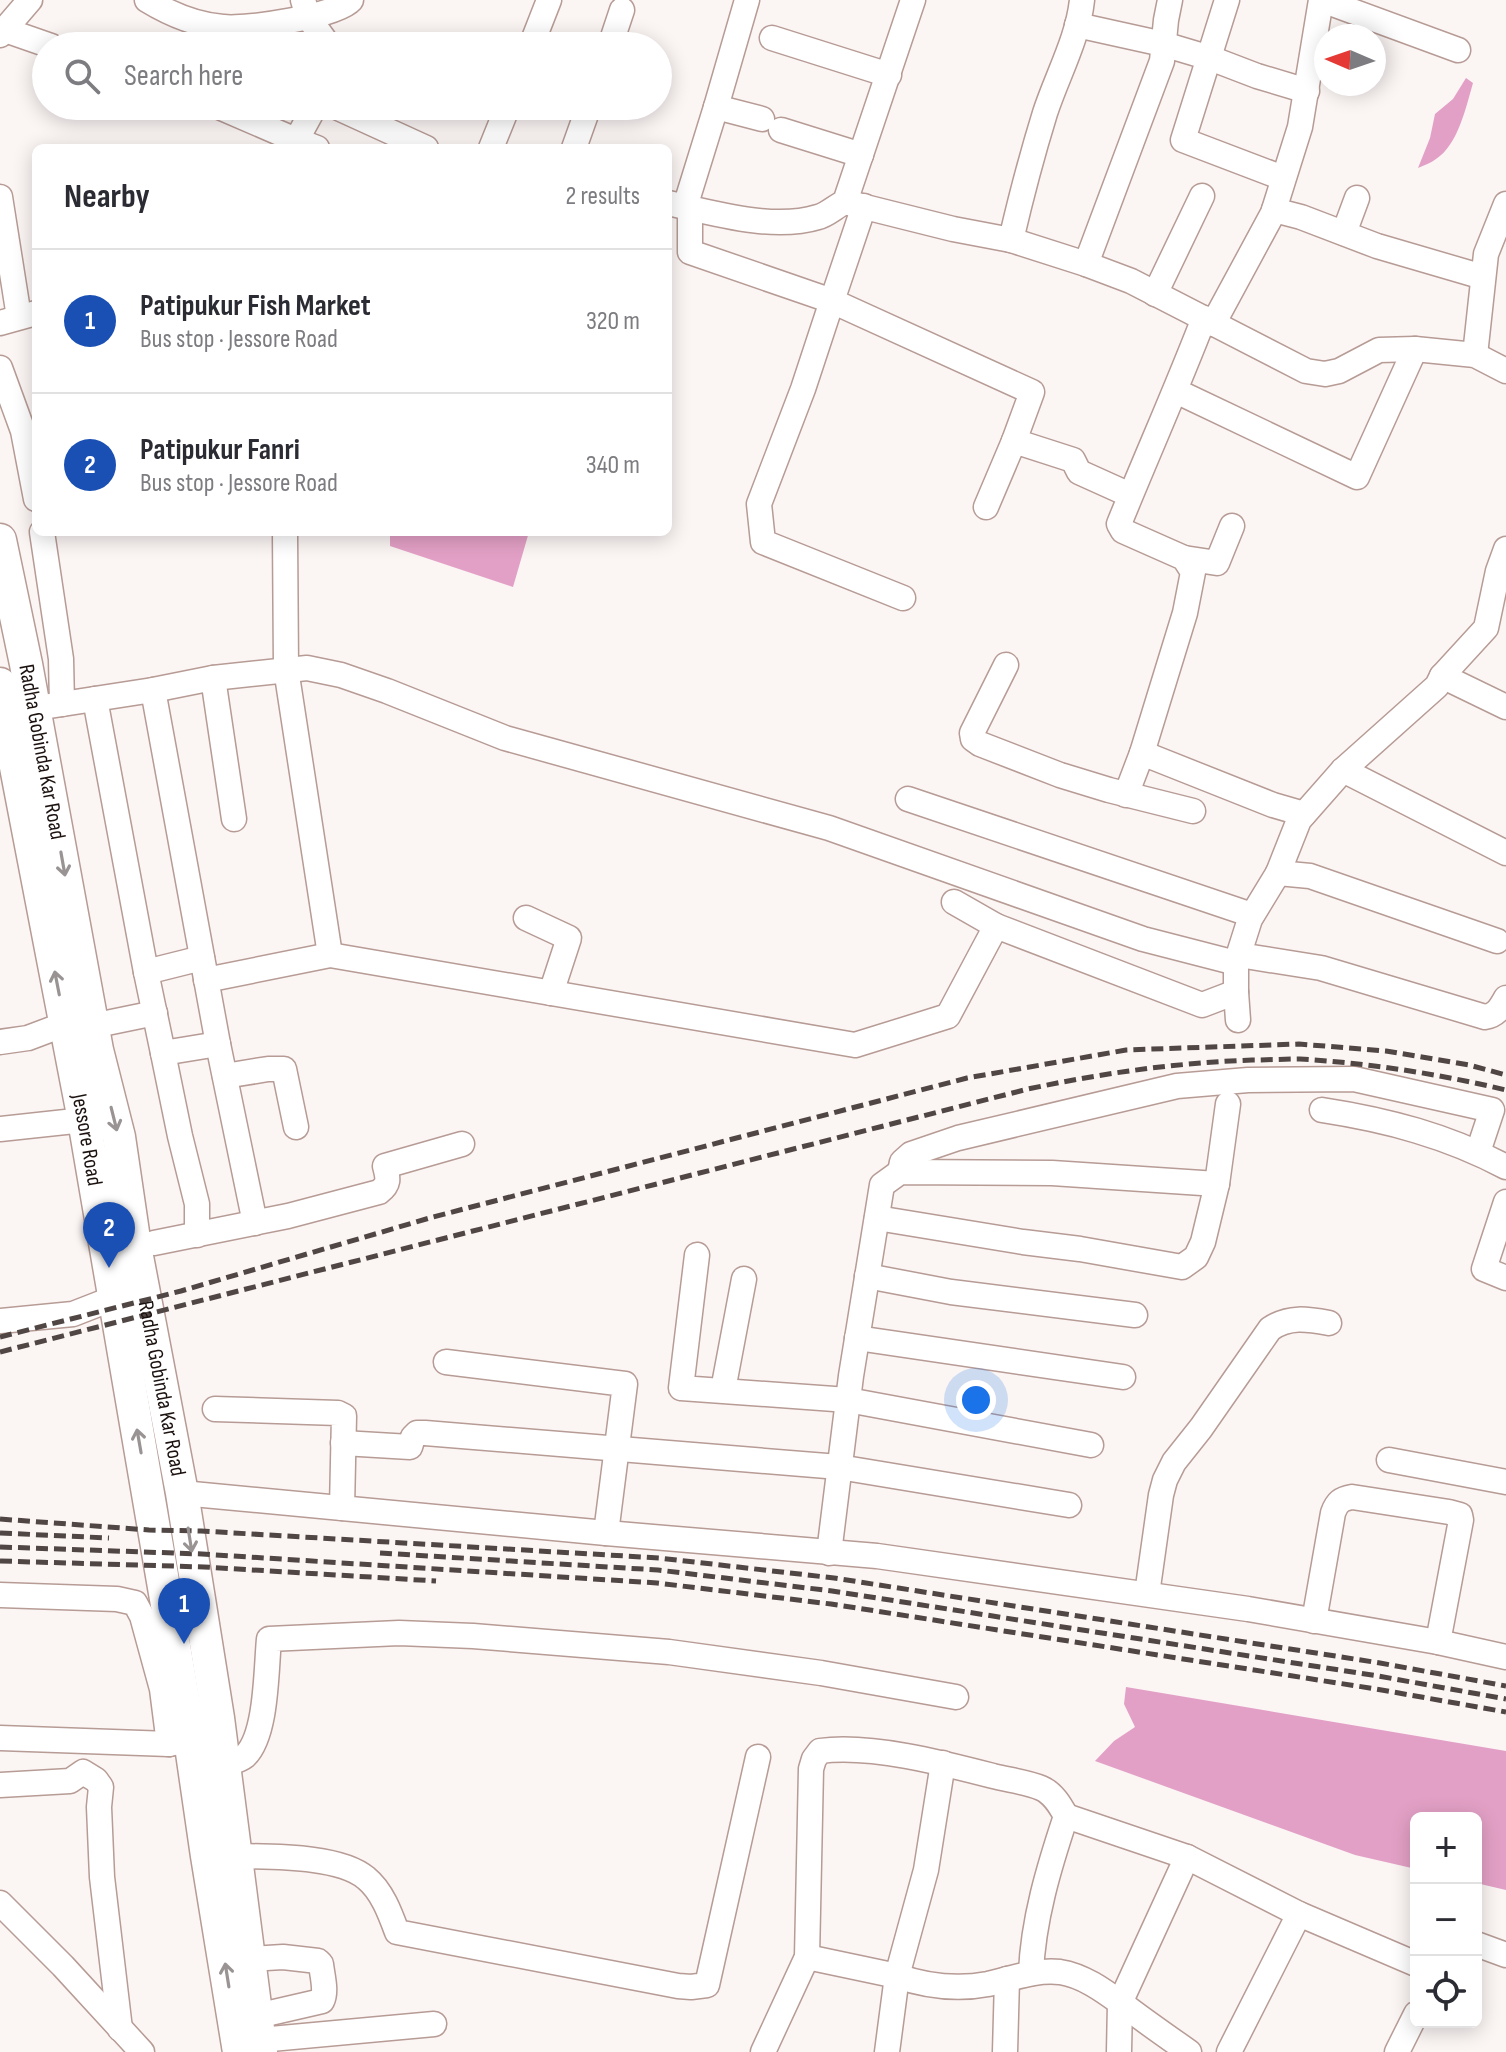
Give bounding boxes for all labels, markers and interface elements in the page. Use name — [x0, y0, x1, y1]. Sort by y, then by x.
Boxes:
north arrow — [1314, 24, 1386, 96]
search box — [32, 32, 672, 120]
icon: search — [60, 54, 104, 98]
text: Search here — [124, 58, 243, 94]
text: Nearby — [64, 176, 150, 217]
text: 2 results — [566, 181, 640, 212]
text: Patipukur Fish Market — [140, 288, 371, 324]
text: 1 — [85, 306, 95, 337]
text: 320 m — [586, 306, 640, 337]
text: Bus stop · Jessore Road — [140, 324, 338, 355]
text: Patipukur Fanri — [140, 432, 300, 468]
text: 2 — [84, 450, 96, 481]
text: 340 m — [586, 450, 640, 481]
text: Bus stop · Jessore Road — [140, 468, 338, 499]
street label: Radha Gobinda Kar Road — [13, 662, 72, 842]
one-way arrow — [56, 851, 71, 877]
one-way arrow — [49, 971, 64, 997]
street label: Jessore Road — [66, 1090, 109, 1188]
one-way arrow — [108, 1106, 123, 1132]
pin: 2 — [83, 1202, 135, 1268]
street label: Radha Gobinda Kar Road — [132, 1299, 192, 1478]
your location — [956, 1380, 996, 1420]
one-way arrow — [130, 1429, 145, 1455]
one-way arrow — [183, 1527, 198, 1552]
pin: 1 — [158, 1578, 210, 1644]
map controls — [1410, 1812, 1482, 2028]
button: + — [1410, 1812, 1482, 1884]
button: − — [1410, 1884, 1482, 1956]
button: locate — [1410, 1956, 1482, 2028]
one-way arrow — [218, 1963, 233, 1988]

